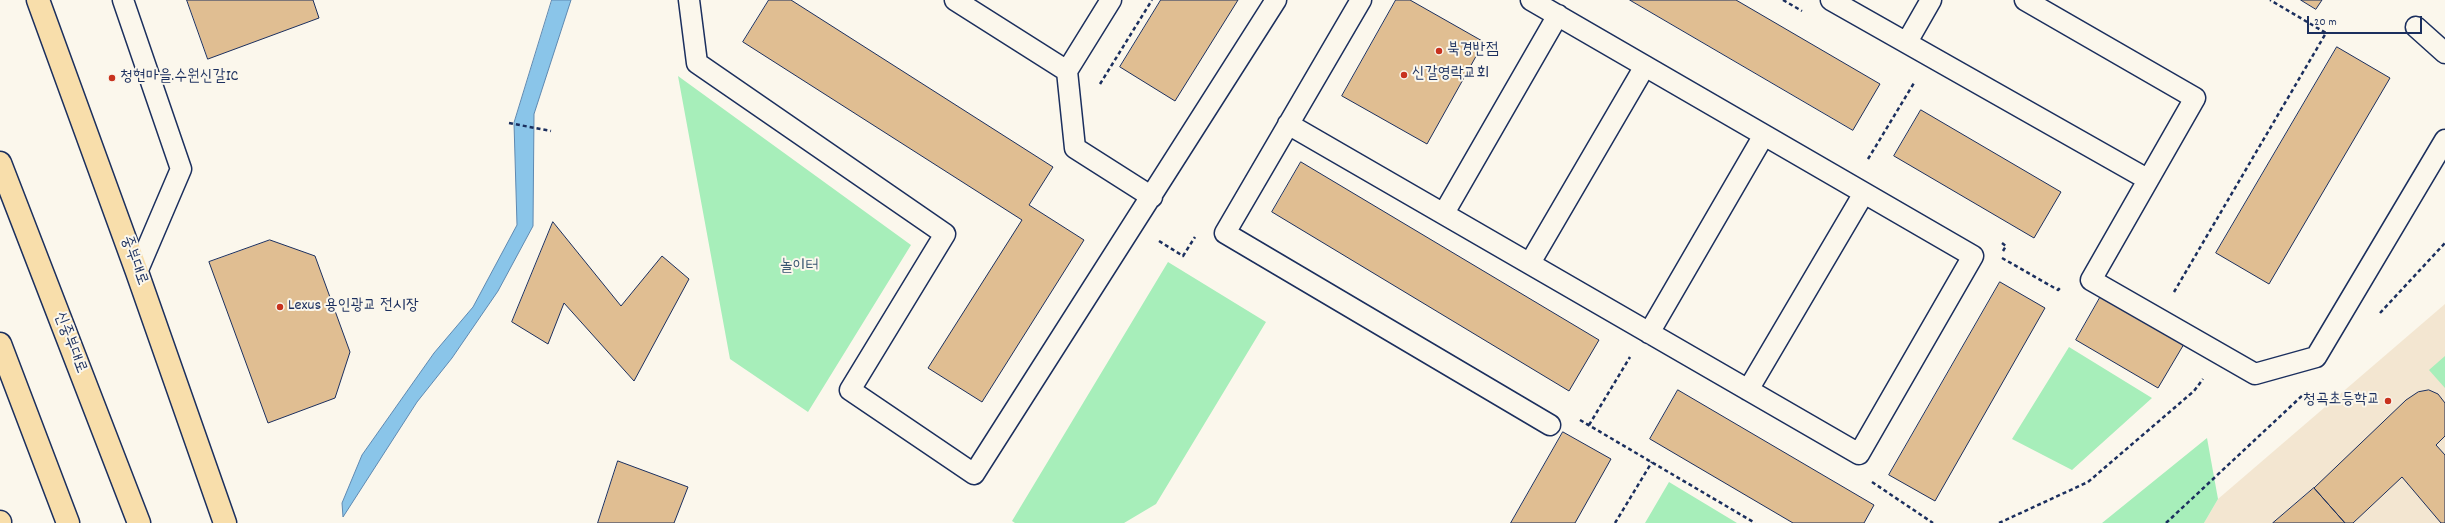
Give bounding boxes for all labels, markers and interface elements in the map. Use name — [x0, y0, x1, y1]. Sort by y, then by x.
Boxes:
scale bar — [2309, 8, 2424, 34]
text: 20 m — [2314, 14, 2337, 31]
place label: 북경반점 — [1447, 41, 1498, 61]
marker: 북경반점 — [1434, 46, 1444, 56]
place label: 신갈영락교회 — [1412, 65, 1489, 85]
place label: 청현마을.수원신갈IC — [120, 68, 239, 88]
marker: 신갈영락교회 — [1399, 70, 1409, 80]
marker: 청현마을.수원신갈IC — [107, 73, 117, 83]
street label: 중부대로 — [115, 234, 151, 288]
park label: 놀이터 — [780, 258, 818, 278]
place label: Lexus 용인광교 전시장 — [288, 297, 419, 317]
marker: Lexus 용인광교 전시장 — [275, 302, 285, 312]
street label: 신중부대로 — [49, 310, 89, 376]
place label: 청곡초등학교 — [2303, 391, 2380, 411]
marker: 청곡초등학교 — [2383, 396, 2393, 406]

